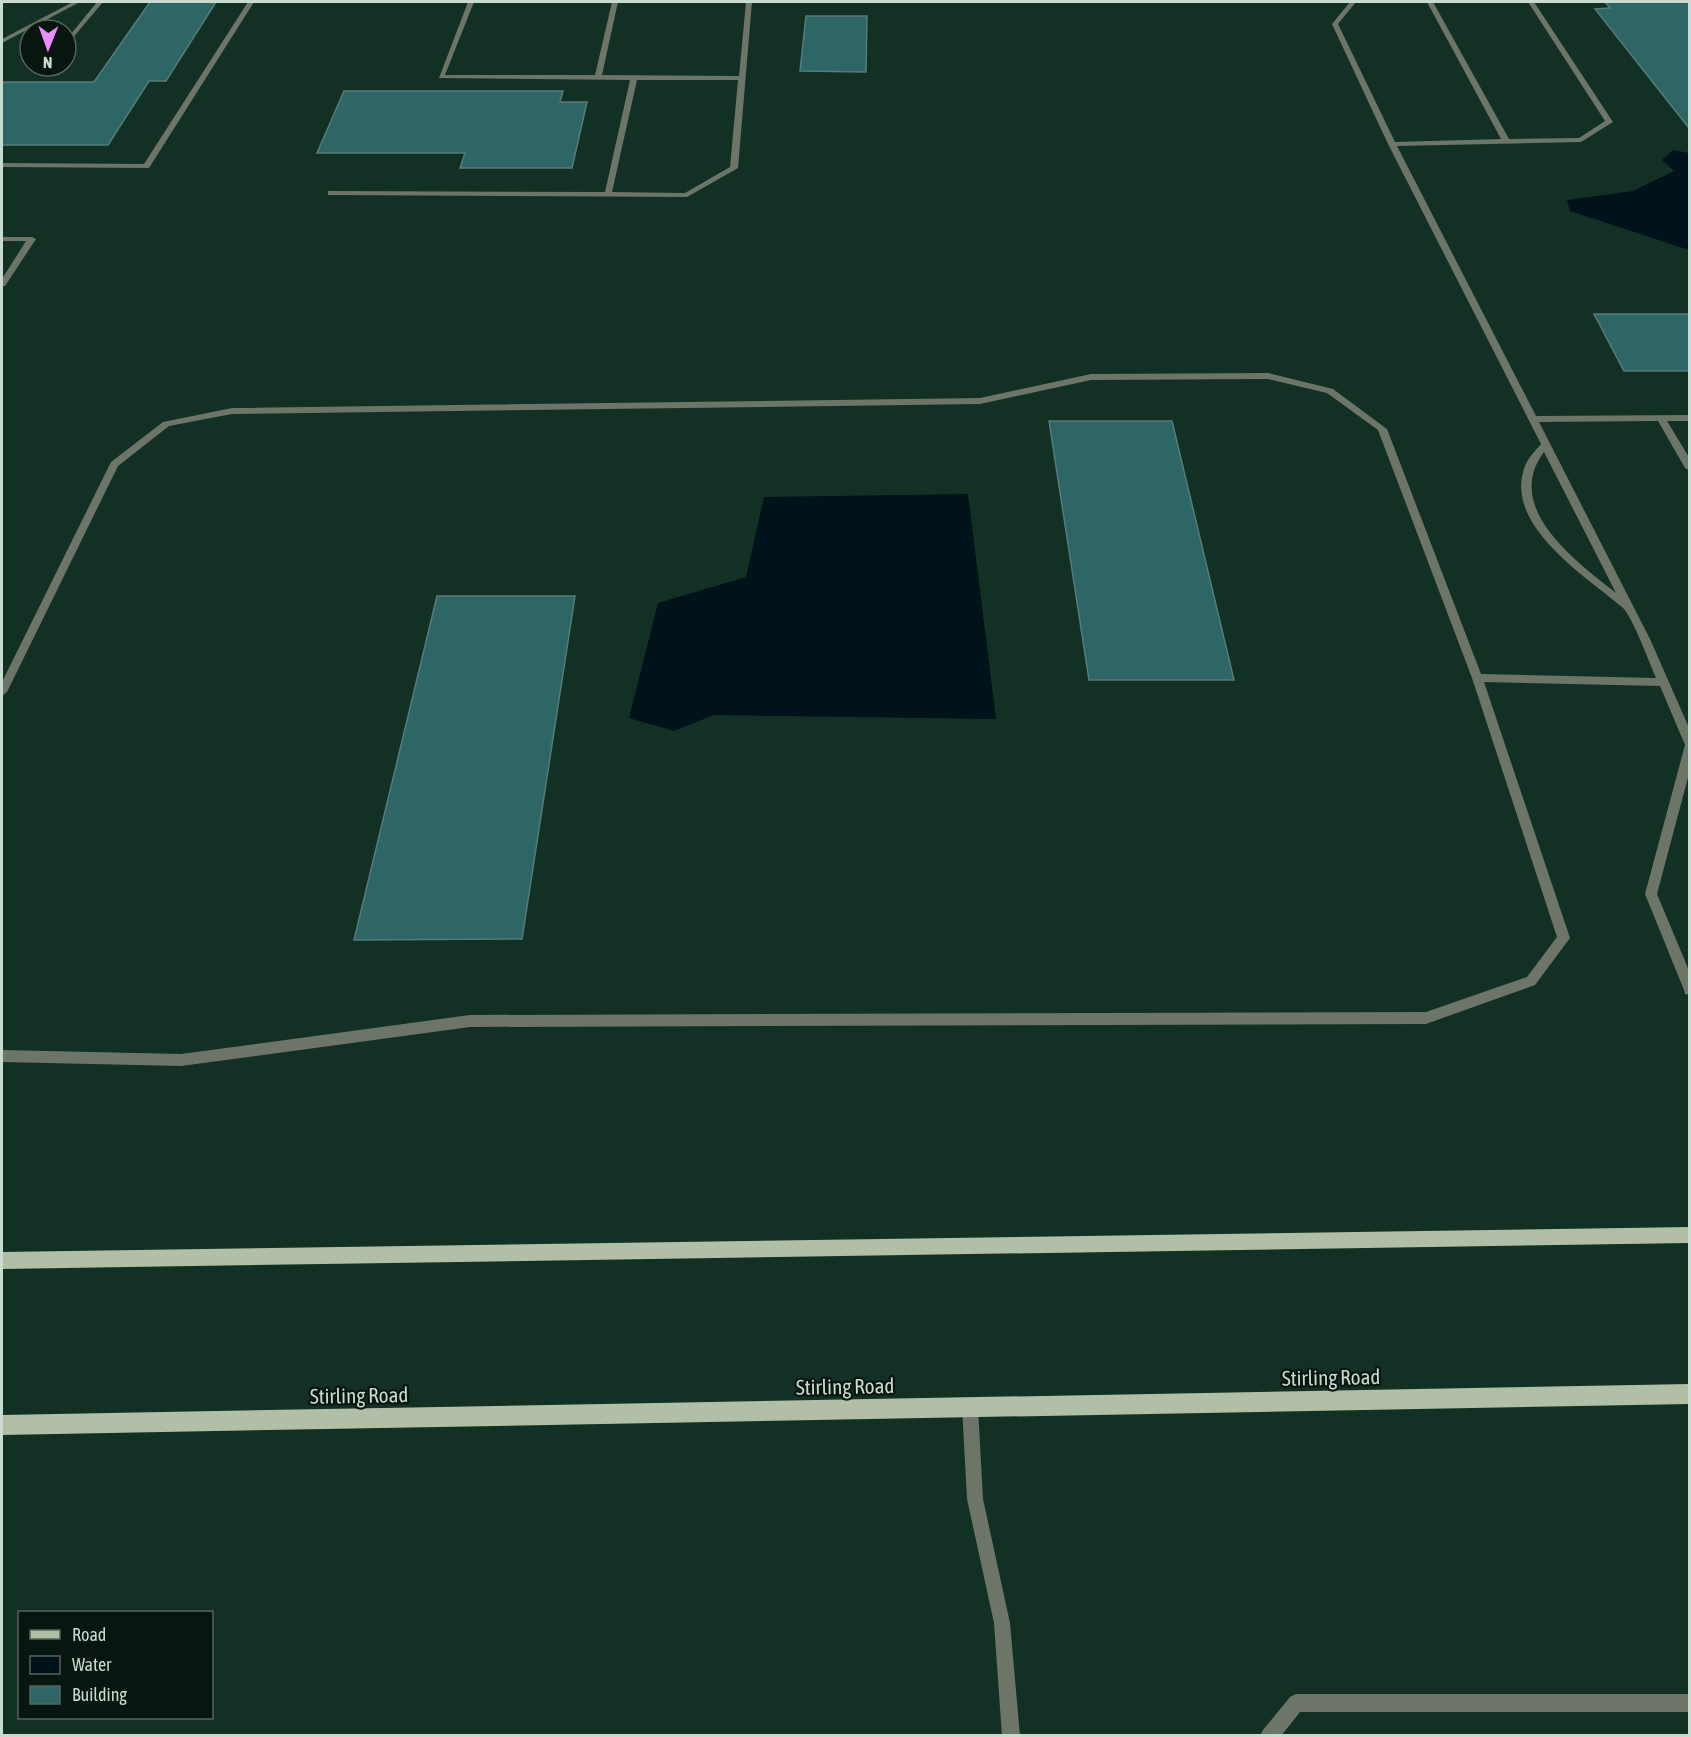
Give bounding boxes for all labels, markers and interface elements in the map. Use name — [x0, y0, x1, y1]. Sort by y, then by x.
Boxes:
north arrow — [18, 18, 78, 78]
text: N — [43, 54, 53, 72]
street label: Stirling Road — [1282, 1364, 1380, 1390]
street label: Stirling Road — [796, 1373, 894, 1399]
street label: Stirling Road — [310, 1382, 408, 1408]
legend — [18, 1611, 213, 1719]
text: Road — [72, 1624, 106, 1645]
text: Water — [72, 1654, 112, 1675]
text: Building — [72, 1684, 127, 1705]

